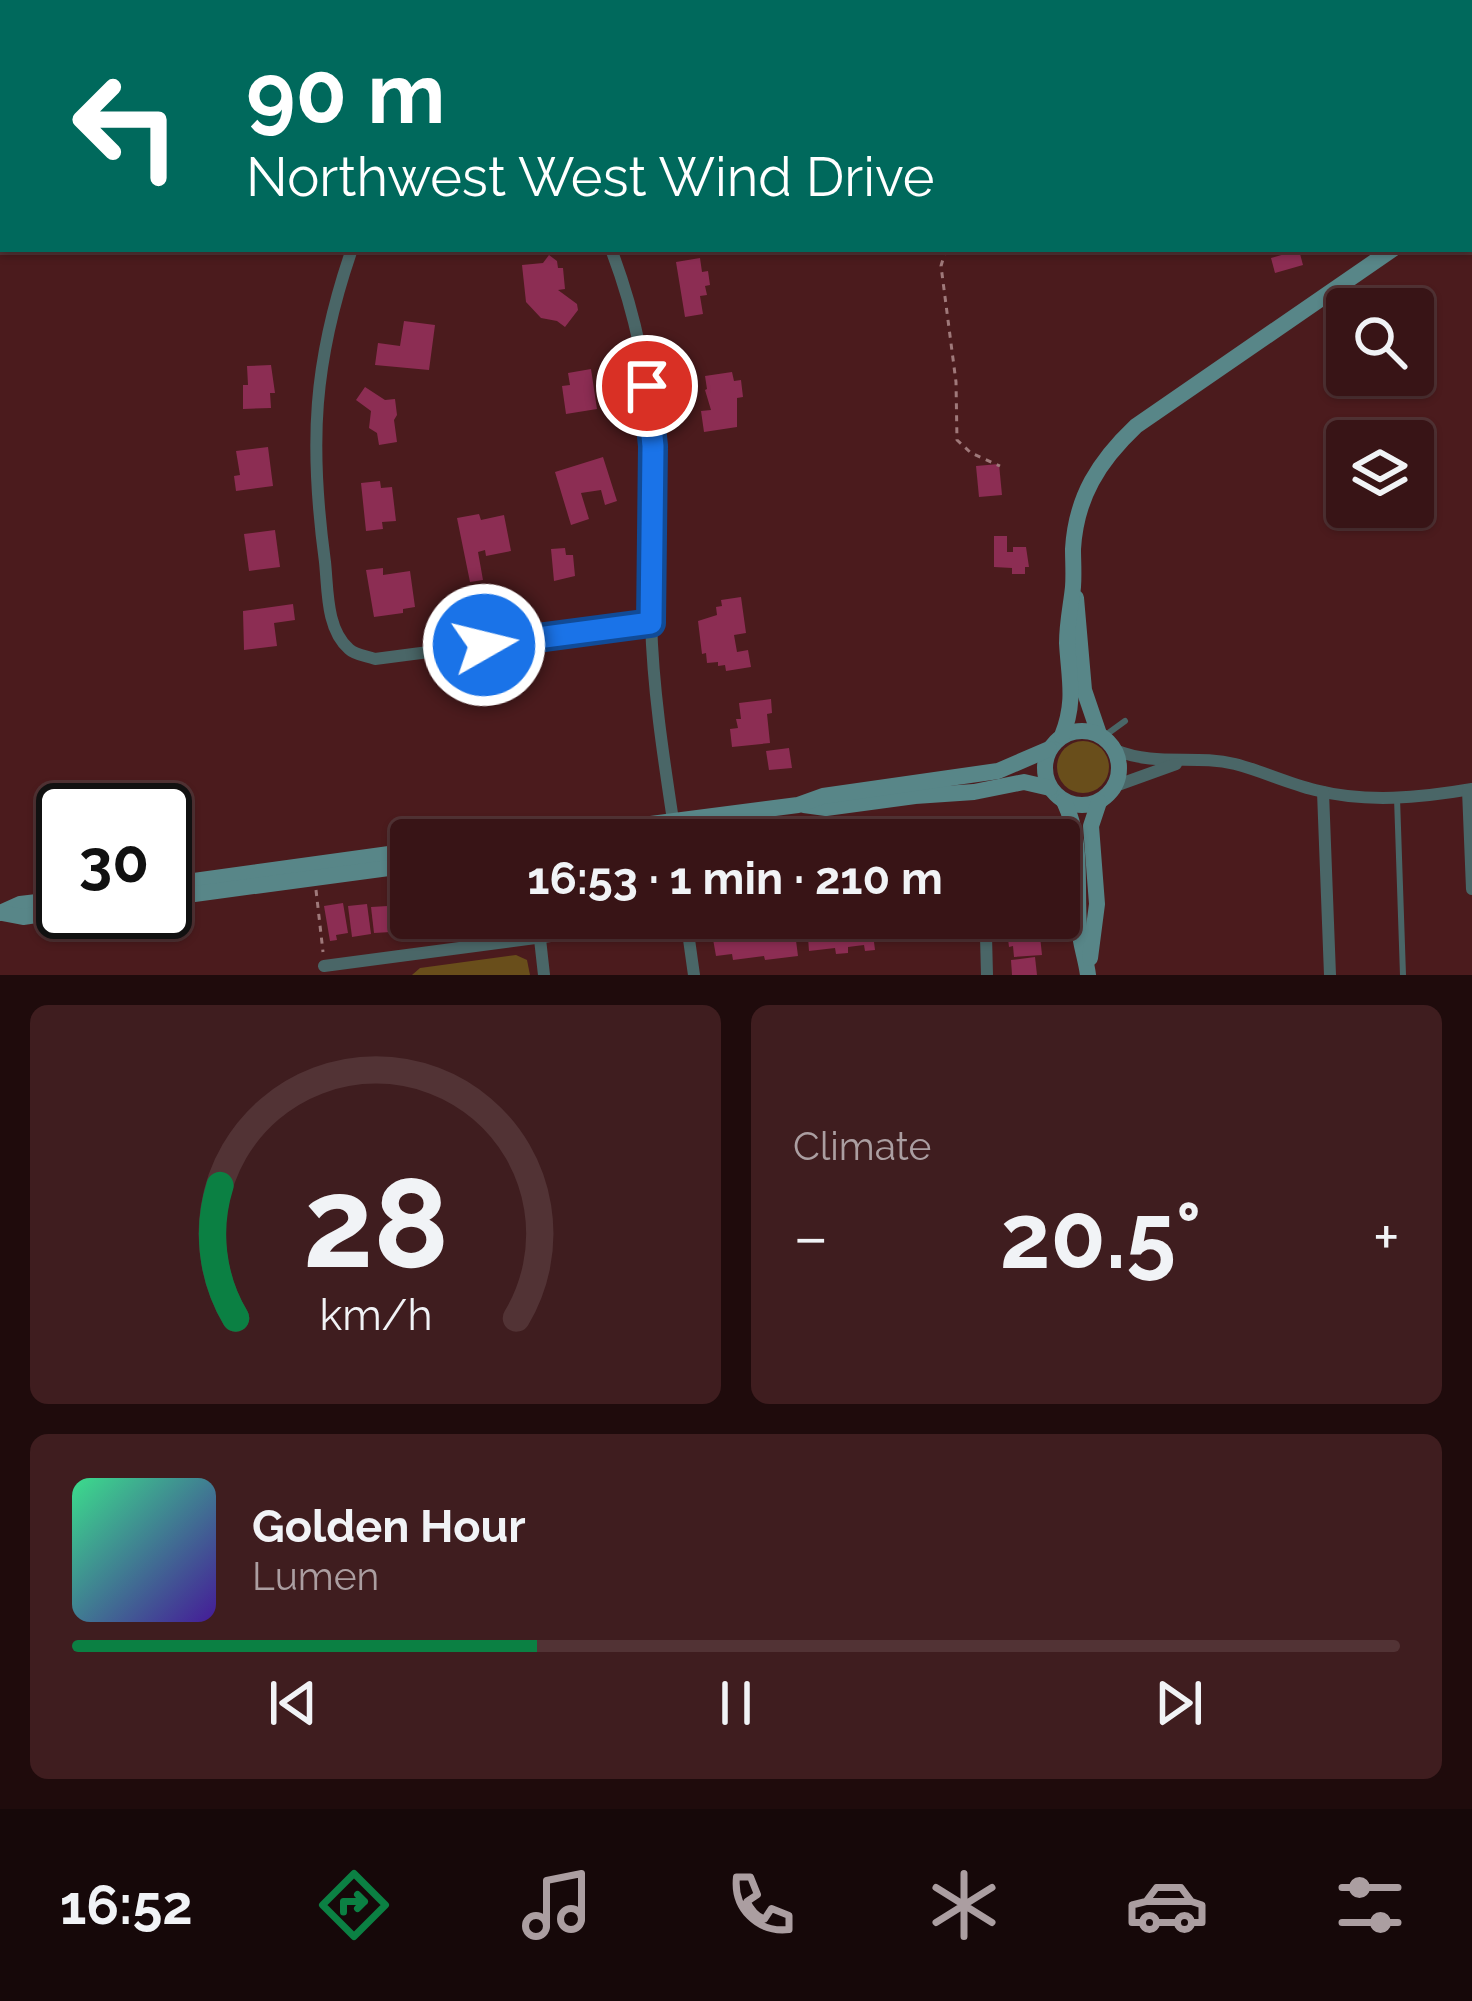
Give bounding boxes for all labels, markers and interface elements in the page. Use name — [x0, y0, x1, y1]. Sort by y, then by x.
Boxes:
text: 90 m — [246, 44, 445, 143]
icon: left — [48, 48, 204, 204]
text: Northwest West Wind Drive — [246, 145, 935, 209]
map controls — [1326, 288, 1434, 528]
button: search — [1326, 288, 1434, 396]
pin — [596, 335, 698, 437]
icon: arrive — [614, 353, 680, 419]
button: layers — [1326, 420, 1434, 528]
position arrow — [421, 582, 547, 708]
speed limit sign: 30 — [36, 783, 192, 939]
text: 16:53 · 1 min · 210 m — [527, 852, 943, 905]
text: Climate — [793, 1123, 931, 1169]
text: 28 — [303, 1150, 448, 1296]
text: 20.5° — [1000, 1183, 1201, 1289]
text: − — [793, 1198, 829, 1275]
text: + — [1373, 1198, 1400, 1275]
text: km/h — [319, 1289, 432, 1339]
text: Golden Hour — [252, 1500, 526, 1553]
text: Lumen — [252, 1553, 379, 1599]
icon: previous — [260, 1670, 326, 1736]
icon: pause — [703, 1670, 769, 1736]
icon: next — [1146, 1670, 1212, 1736]
icon: directions — [312, 1863, 396, 1947]
icon: music — [515, 1863, 599, 1947]
icon: phone — [719, 1863, 803, 1947]
icon: climate — [922, 1863, 1006, 1947]
icon: car — [1125, 1863, 1209, 1947]
icon: filters — [1328, 1863, 1412, 1947]
text: 16:52 — [60, 1873, 193, 1937]

